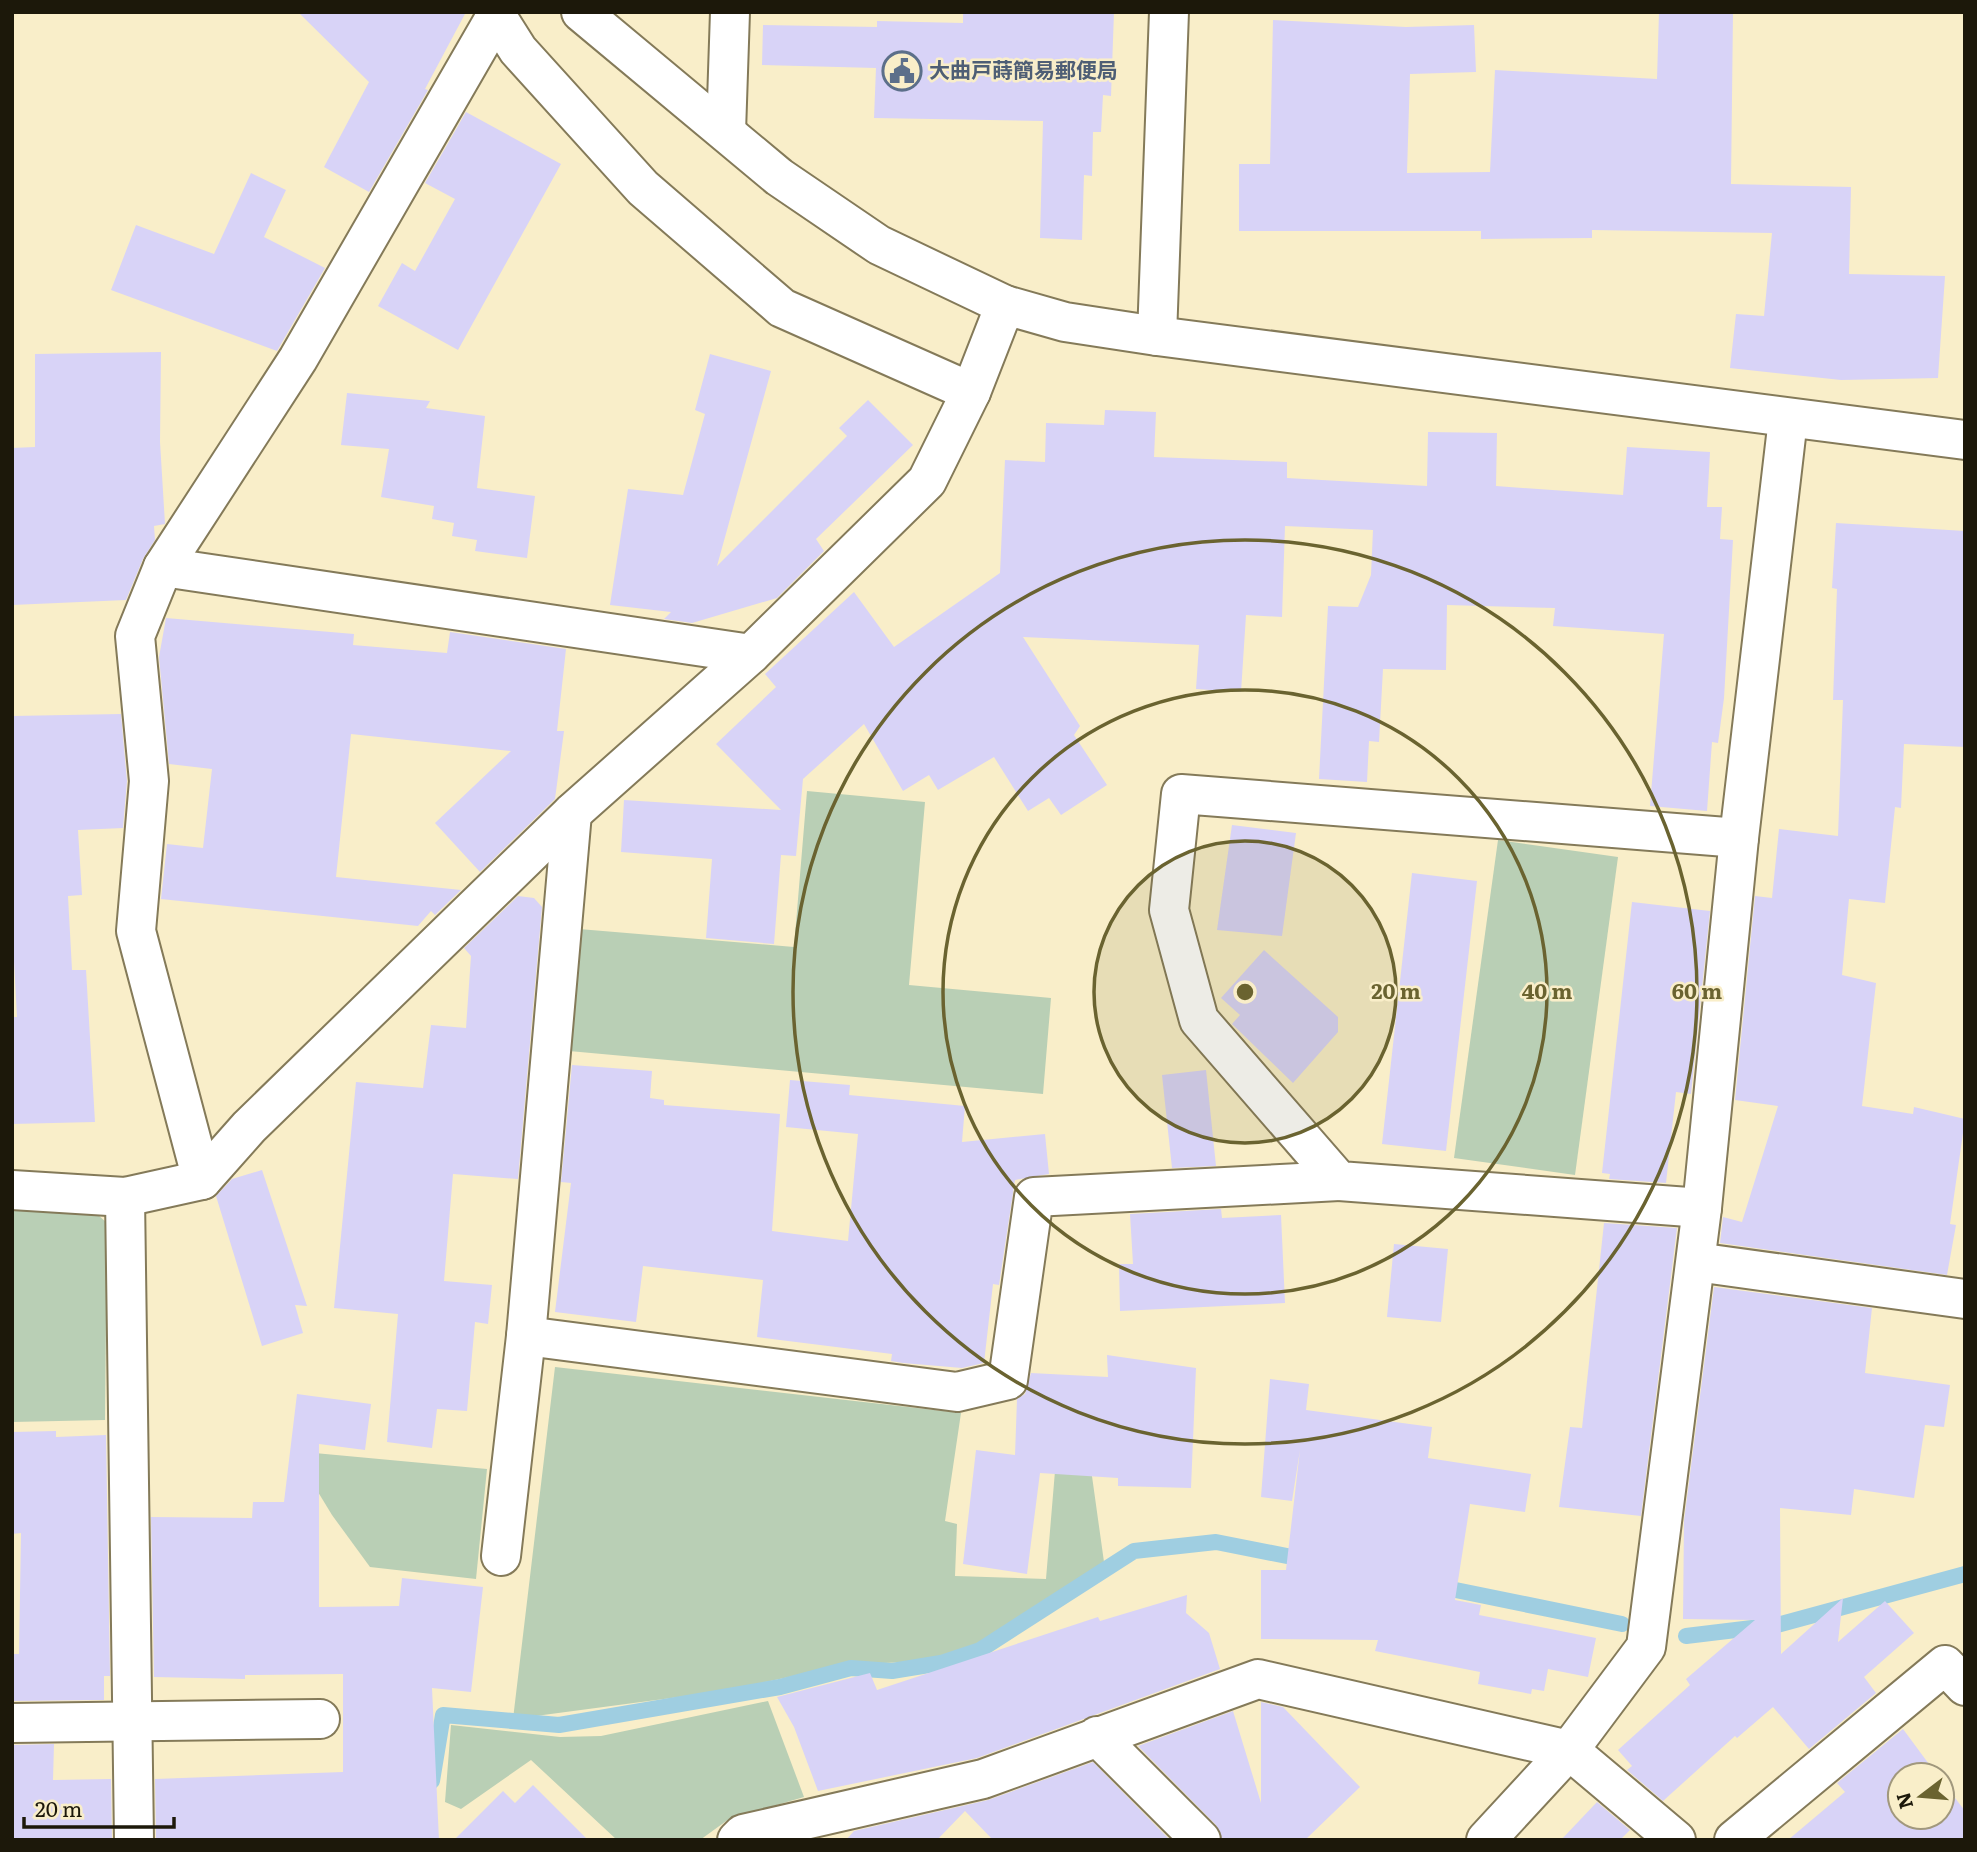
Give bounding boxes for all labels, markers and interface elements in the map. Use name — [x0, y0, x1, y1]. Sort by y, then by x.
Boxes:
public building icon: 大曲戸蒔簡易郵便局 — [881, 50, 923, 92]
place label: 大曲戸蒔簡易郵便局 — [929, 53, 1118, 84]
text: 20 m — [1371, 974, 1421, 1005]
text: 40 m — [1522, 974, 1572, 1005]
text: 60 m — [1672, 974, 1722, 1005]
centre of rings — [1233, 980, 1257, 1004]
north arrow — [1886, 1761, 1956, 1831]
scale bar — [24, 1786, 175, 1830]
text: N — [1888, 1789, 1919, 1812]
text: 20 m — [35, 1792, 82, 1823]

